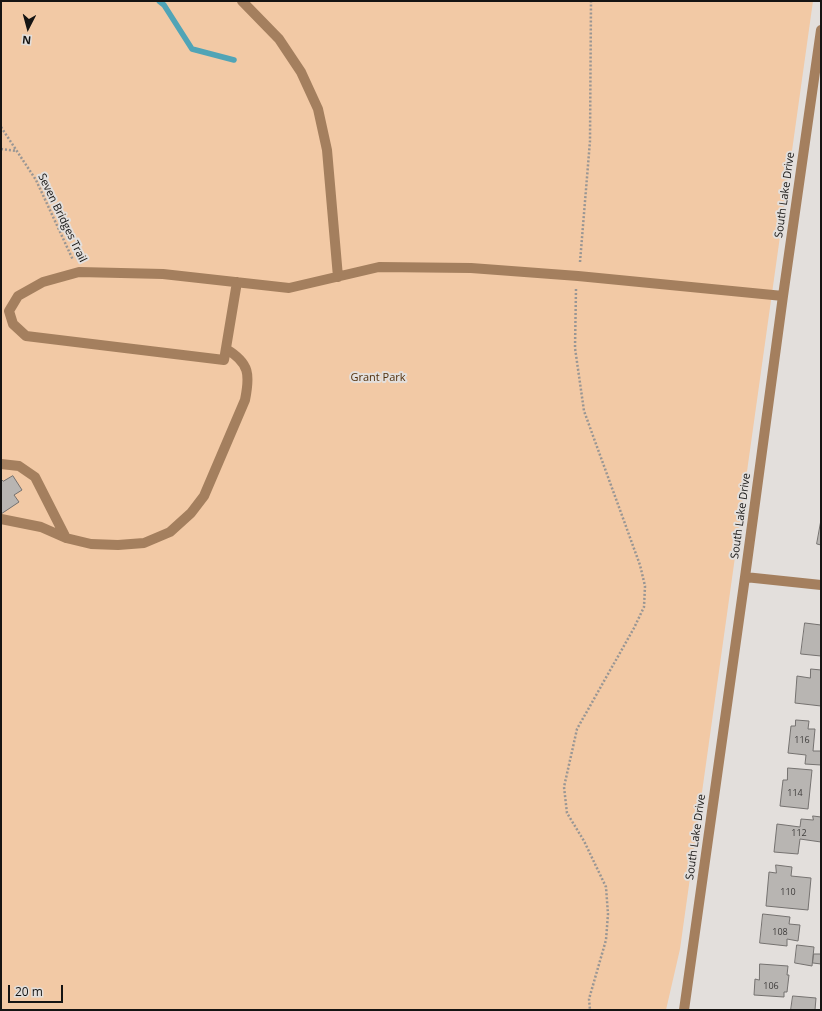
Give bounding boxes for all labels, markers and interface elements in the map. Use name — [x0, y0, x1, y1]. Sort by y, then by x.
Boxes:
north arrow — [8, 8, 48, 48]
text: N — [21, 33, 32, 48]
street label: South Lake Drive — [772, 151, 798, 239]
street label: Seven Bridges Trail — [35, 171, 89, 265]
park label: Grant Park — [350, 371, 406, 385]
street label: South Lake Drive — [728, 472, 754, 560]
house number: 116 — [794, 735, 810, 745]
house number: 114 — [787, 788, 803, 798]
street label: South Lake Drive — [683, 793, 709, 881]
house number: 112 — [791, 828, 807, 838]
house number: 110 — [780, 887, 796, 897]
house number: 108 — [772, 927, 788, 937]
scale bar — [10, 977, 65, 1003]
house number: 106 — [763, 981, 779, 991]
text: 20 m — [15, 983, 43, 1000]

